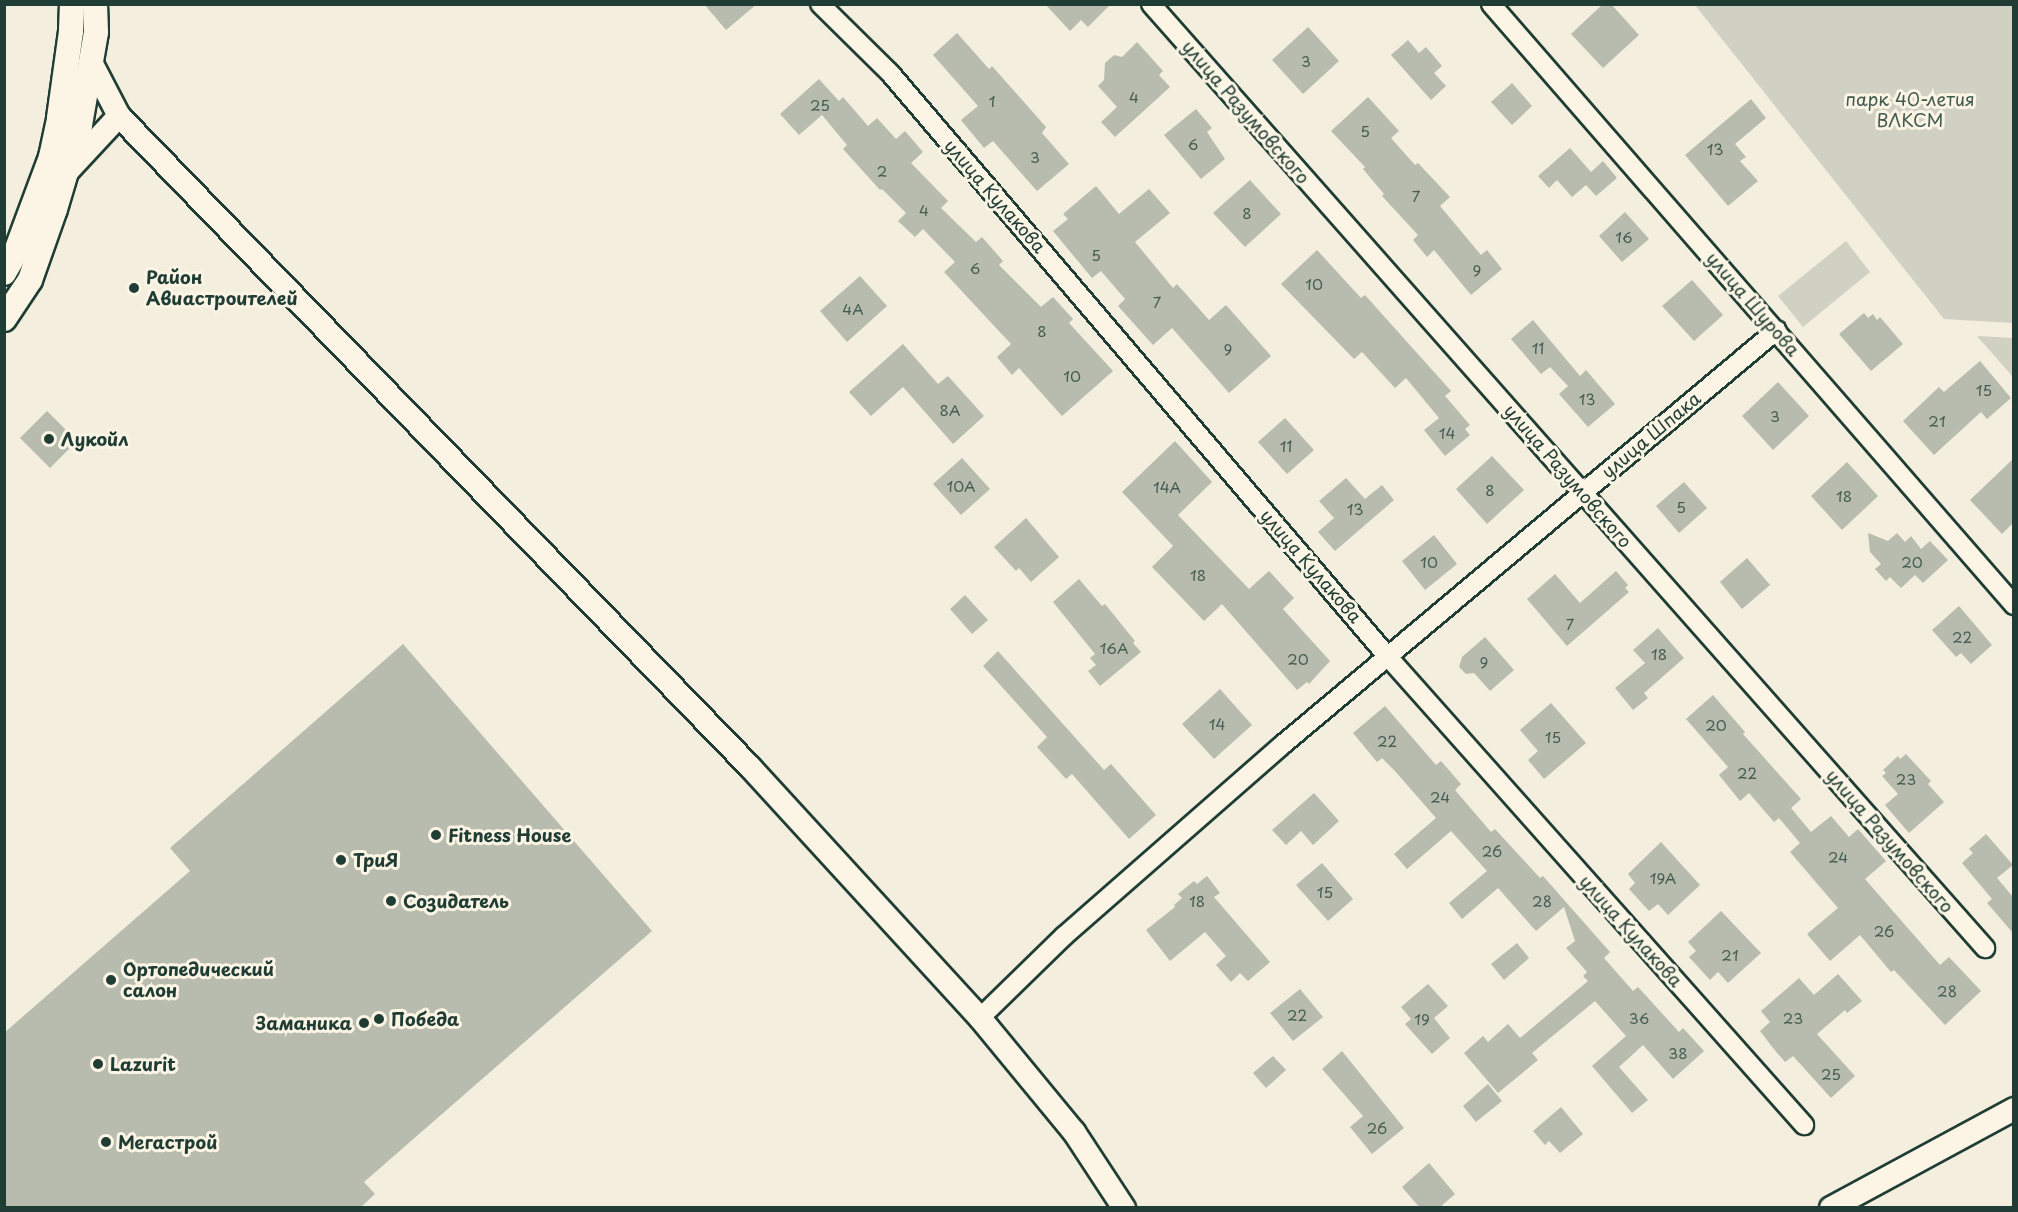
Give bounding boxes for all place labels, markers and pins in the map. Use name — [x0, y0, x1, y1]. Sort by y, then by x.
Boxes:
place label: Район Авиастроителей — [146, 267, 298, 310]
marker: Район Авиастроителей — [127, 281, 141, 295]
place label: Лукойл — [61, 428, 128, 450]
marker: Лукойл — [42, 432, 56, 446]
place label: Fitness House — [448, 824, 571, 846]
marker: Fitness House — [429, 828, 443, 842]
place label: ТриЯ — [353, 849, 398, 871]
marker: ТриЯ — [334, 853, 348, 867]
place label: Созидатель — [403, 890, 509, 912]
marker: Созидатель — [384, 894, 398, 908]
place label: Ортопедический салон — [123, 959, 274, 1002]
marker: Ортопедический салон — [104, 973, 118, 987]
place label: Победа — [391, 1008, 459, 1030]
place label: Заманика — [256, 1012, 352, 1034]
marker: Победа — [372, 1012, 386, 1026]
marker: Заманика — [357, 1016, 371, 1030]
place label: Lazurit — [110, 1053, 176, 1075]
marker: Lazurit — [91, 1057, 105, 1071]
place label: Мегастрой — [118, 1131, 217, 1153]
marker: Мегастрой — [99, 1135, 113, 1149]

